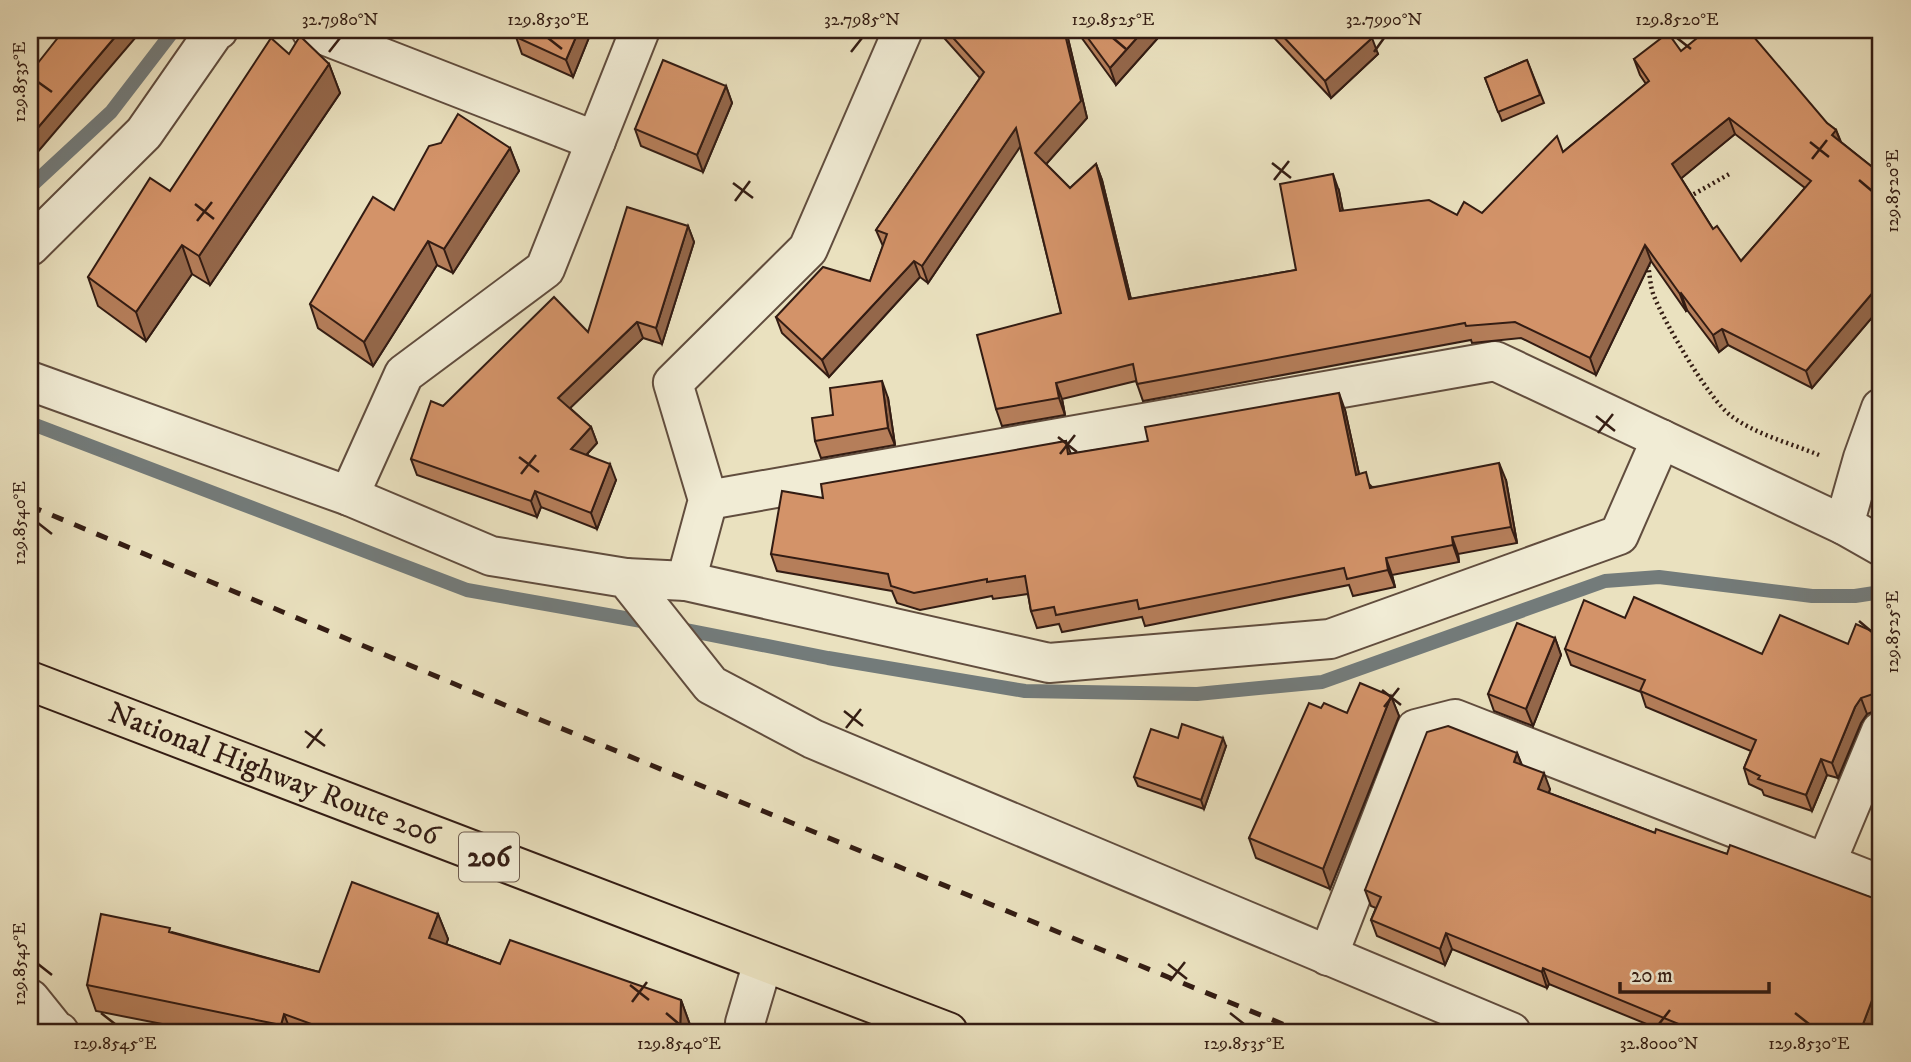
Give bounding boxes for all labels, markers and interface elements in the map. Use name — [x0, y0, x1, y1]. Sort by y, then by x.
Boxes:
text: 32.7980°N — [302, 9, 379, 31]
text: 129.8530°E — [507, 9, 589, 31]
text: 32.7985°N — [824, 9, 900, 31]
text: 129.8525°E — [1072, 9, 1155, 31]
text: 32.7990°N — [1346, 9, 1423, 31]
text: 129.8520°E — [1635, 9, 1719, 31]
text: 129.8535°E — [9, 41, 31, 122]
text: 129.8520°E — [1882, 149, 1904, 233]
text: 129.8540°E — [9, 481, 31, 565]
text: 129.8525°E — [1882, 590, 1904, 673]
street label: National Highway Route 206 — [103, 694, 446, 855]
road number: 206 — [459, 832, 519, 882]
text: 129.8545°E — [9, 922, 31, 1006]
scale bar — [1620, 950, 1769, 994]
text: 20 m — [1631, 963, 1673, 989]
text: 129.8545°E — [73, 1033, 157, 1055]
text: 129.8540°E — [637, 1033, 721, 1055]
text: 129.8535°E — [1204, 1033, 1285, 1055]
text: 32.8000°N — [1620, 1033, 1699, 1055]
text: 129.8530°E — [1768, 1033, 1850, 1055]

